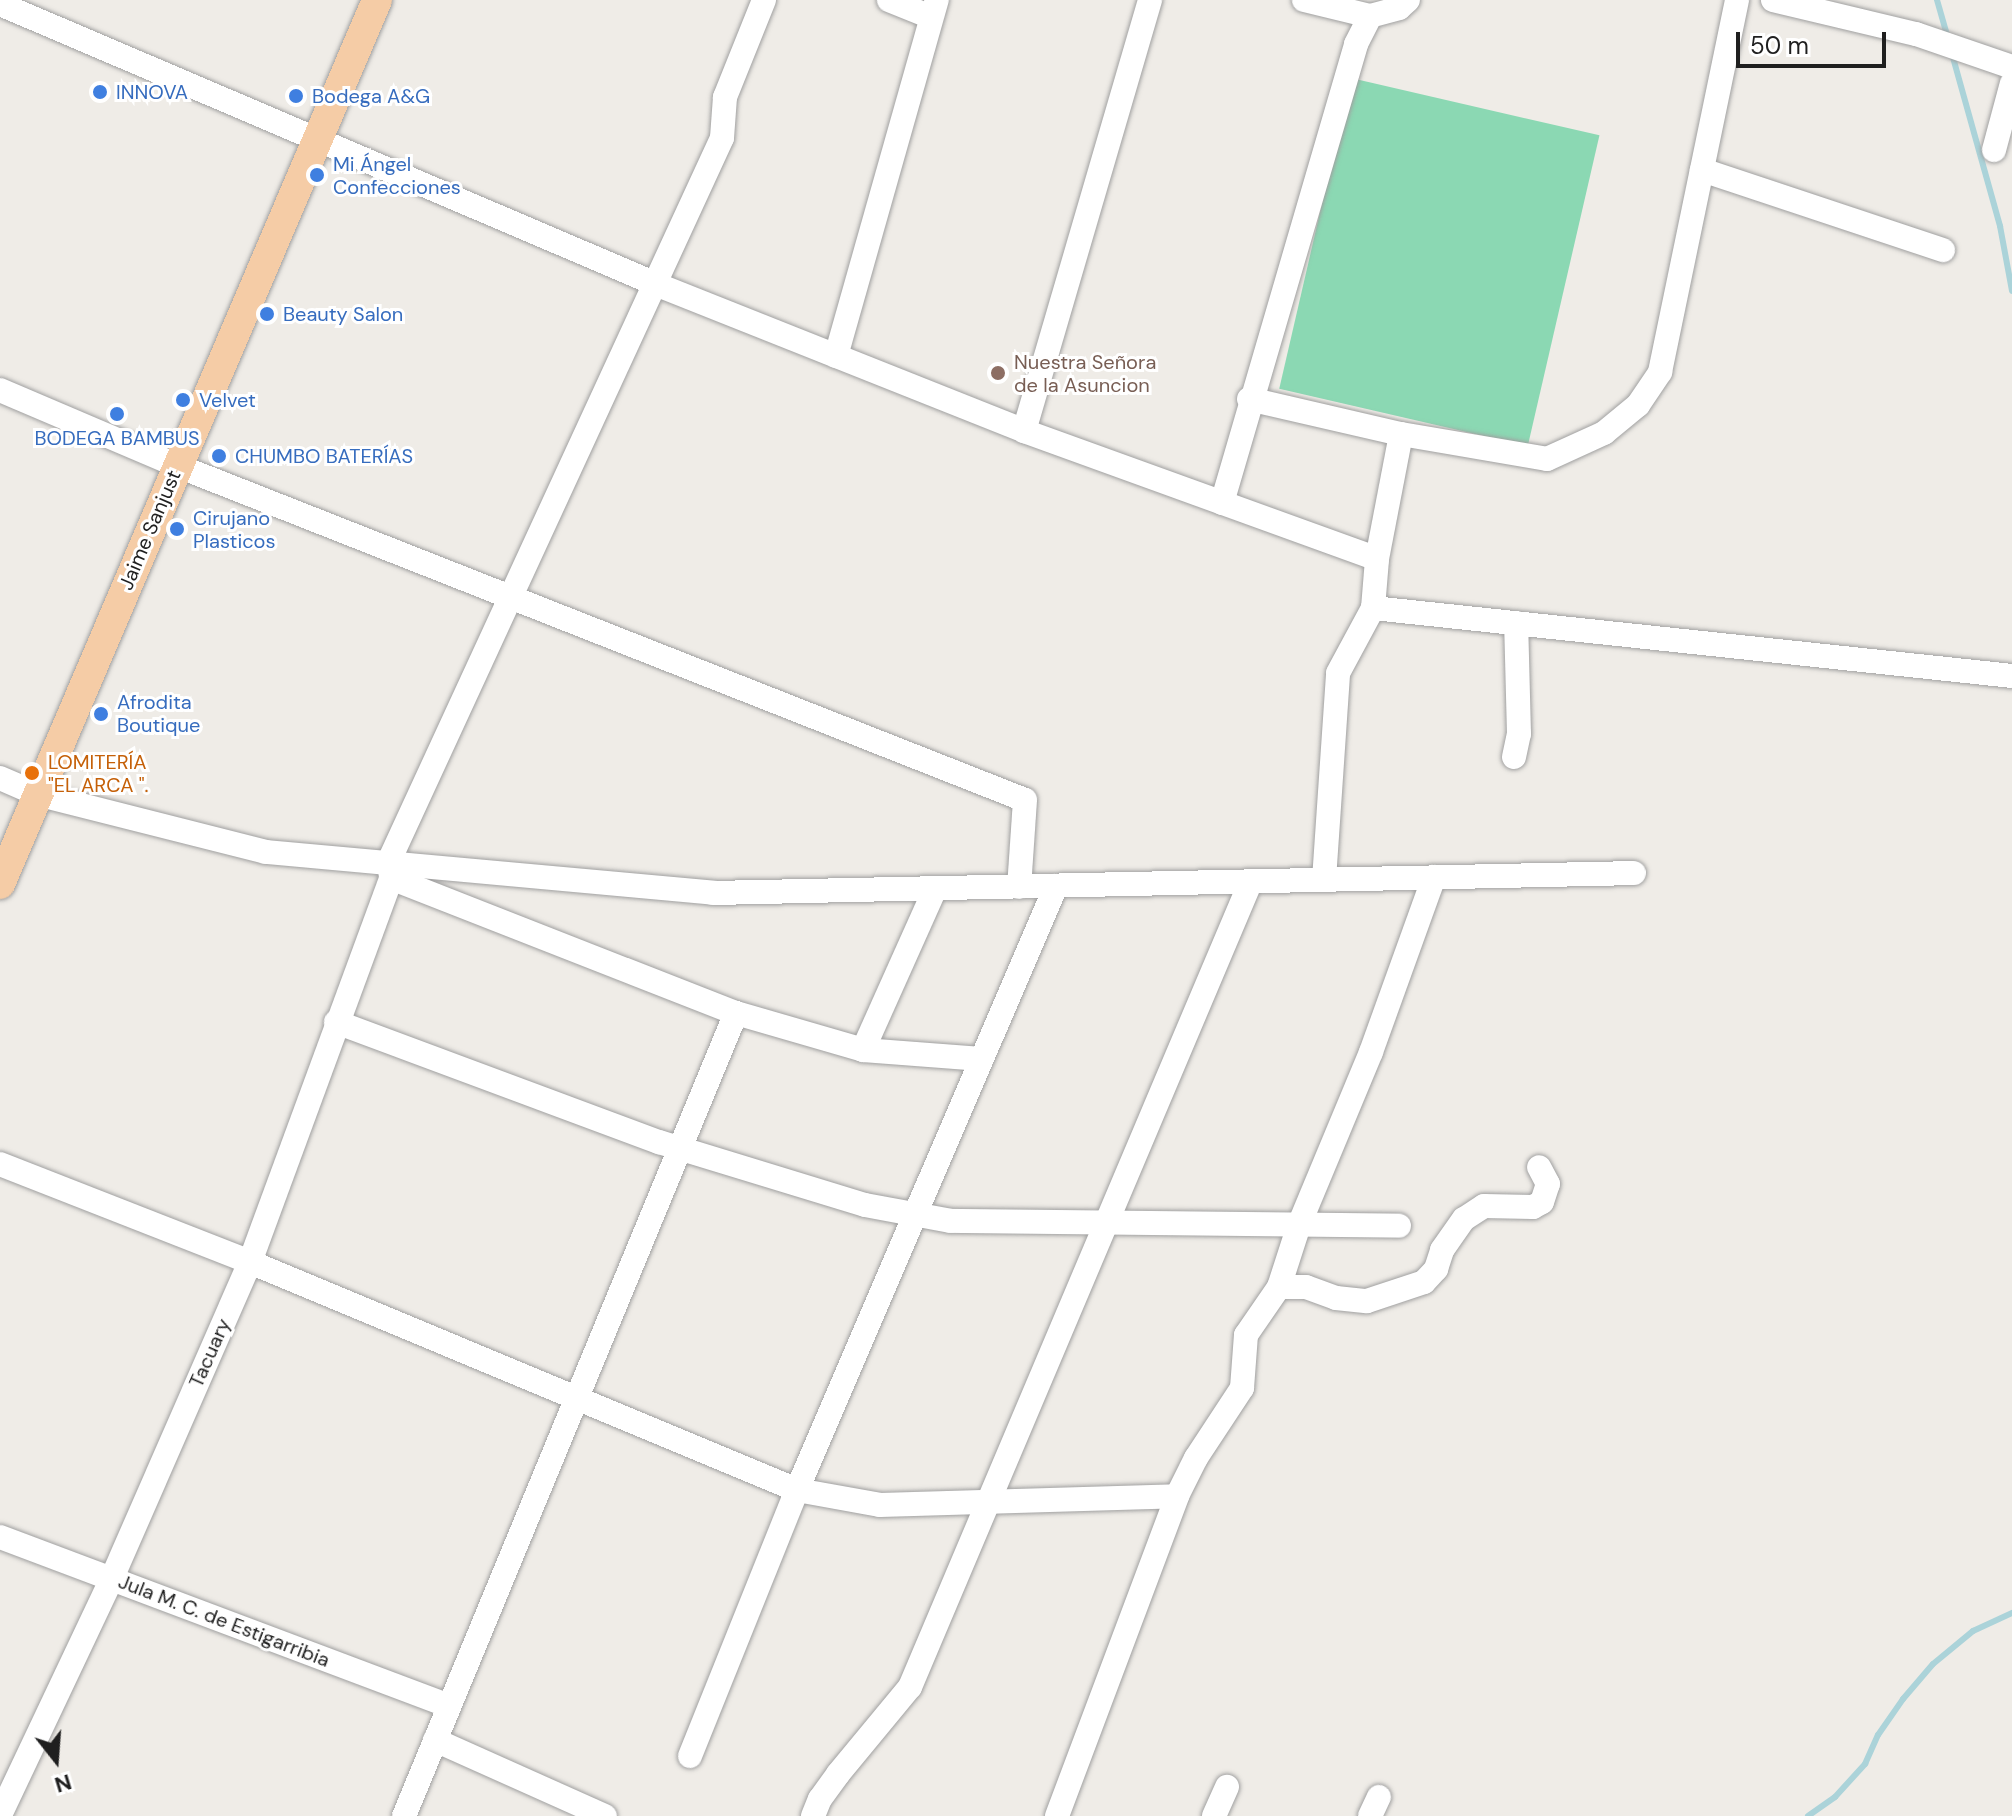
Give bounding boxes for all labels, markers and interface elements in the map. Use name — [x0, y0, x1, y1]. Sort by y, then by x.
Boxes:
scale bar — [1740, 16, 1890, 66]
text: 50 m — [1750, 30, 1809, 61]
place label: INNOVA — [116, 80, 188, 104]
marker: INNOVA — [91, 83, 109, 101]
place label: Bodega A&G — [312, 84, 430, 108]
marker: Bodega A&G — [287, 87, 305, 105]
place label: Mi Ángel Confecciones — [333, 152, 461, 199]
marker: Mi Ángel Confecciones — [308, 166, 326, 184]
place label: Beauty Salon — [283, 302, 403, 326]
marker: Beauty Salon — [258, 305, 276, 323]
place label: Nuestra Señora de la Asuncion — [1014, 350, 1156, 397]
marker: Nuestra Señora de la Asuncion — [989, 364, 1007, 382]
place label: Velvet — [199, 388, 256, 412]
marker: Velvet — [174, 391, 192, 409]
marker: BODEGA BAMBUS — [108, 405, 126, 423]
place label: BODEGA BAMBUS — [34, 426, 200, 450]
place label: CHUMBO BATERÍAS — [235, 444, 413, 468]
marker: CHUMBO BATERÍAS — [210, 447, 228, 465]
street label: Jaime Sanjust — [114, 466, 186, 594]
place label: Cirujano Plasticos — [193, 506, 276, 553]
marker: Cirujano Plasticos — [168, 520, 186, 538]
place label: Afrodita Boutique — [117, 690, 200, 737]
marker: Afrodita Boutique — [92, 705, 110, 723]
place label: LOMITERÍA "EL ARCA ". — [48, 750, 149, 797]
marker: LOMITERÍA "EL ARCA ". — [23, 764, 41, 782]
street label: Tacuary — [184, 1315, 236, 1391]
street label: Jula M. C. de Estigarribia — [115, 1570, 333, 1672]
north arrow — [16, 1720, 96, 1800]
text: N — [51, 1767, 75, 1800]

